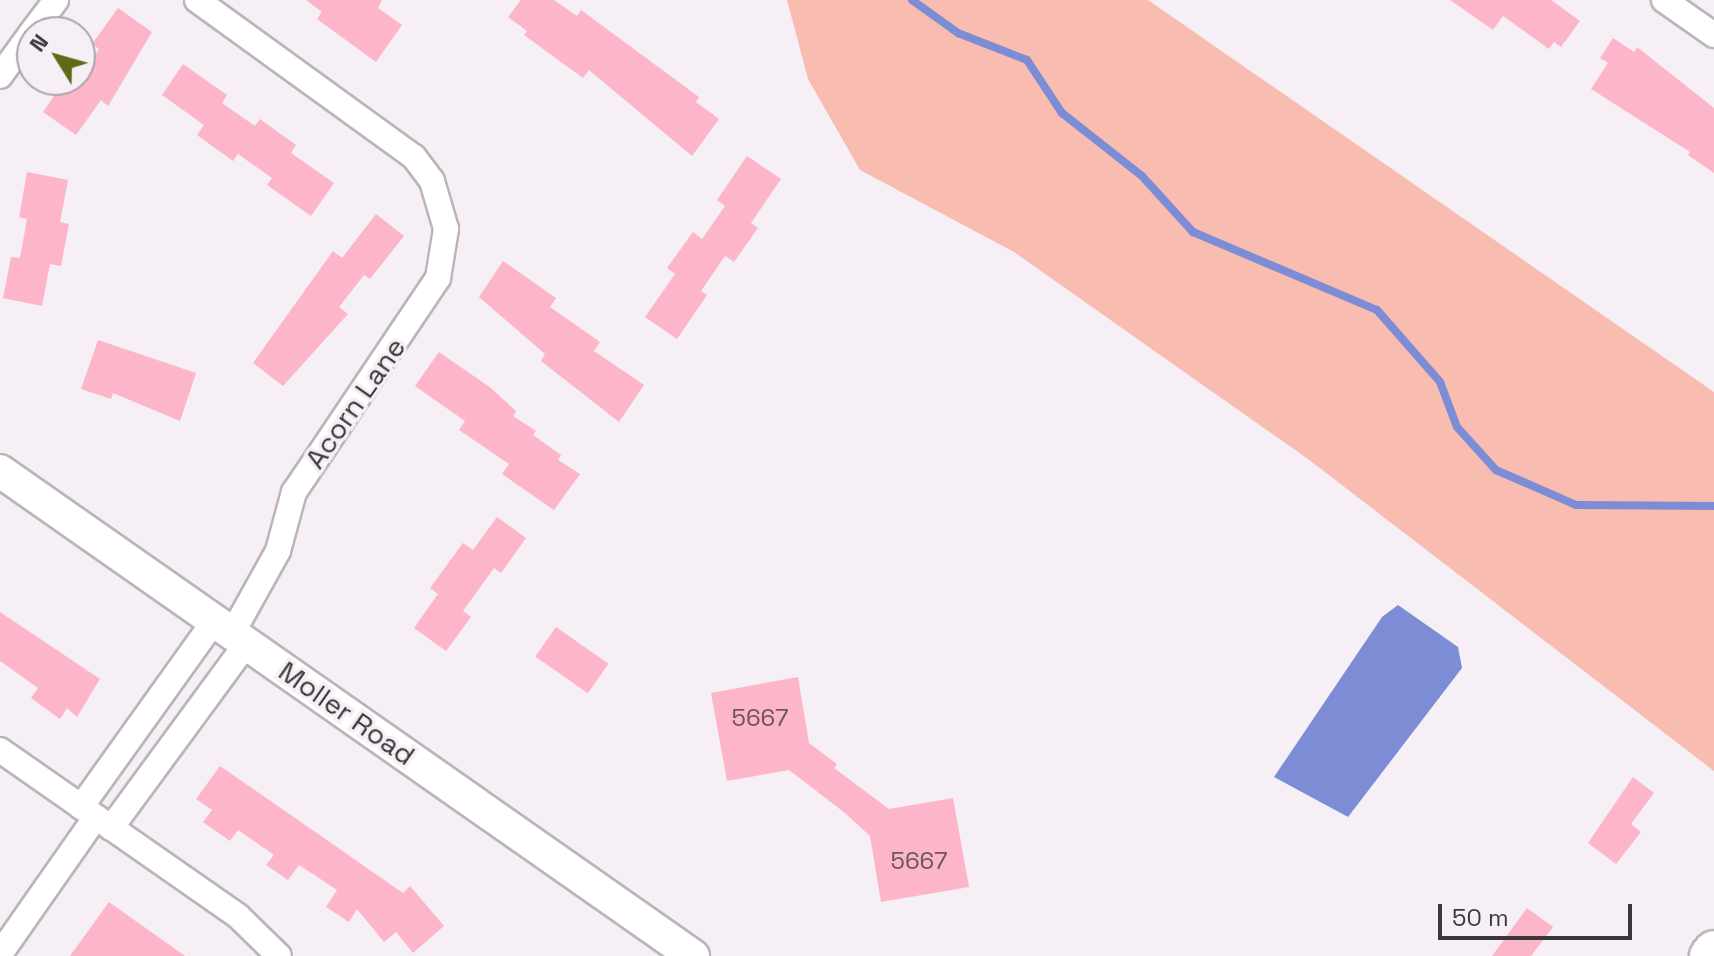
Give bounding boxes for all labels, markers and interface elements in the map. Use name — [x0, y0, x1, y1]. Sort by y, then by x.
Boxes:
north arrow — [16, 16, 96, 96]
text: N — [23, 28, 54, 57]
street label: Acorn Lane — [298, 331, 412, 475]
street label: Moller Road — [273, 654, 421, 772]
house number: 5667 — [732, 704, 788, 732]
house number: 5667 — [891, 847, 947, 875]
scale bar — [1442, 888, 1636, 938]
text: 50 m — [1452, 902, 1509, 933]

